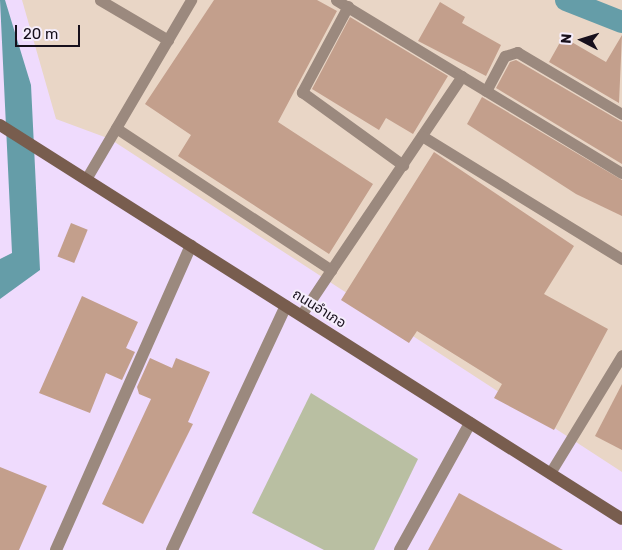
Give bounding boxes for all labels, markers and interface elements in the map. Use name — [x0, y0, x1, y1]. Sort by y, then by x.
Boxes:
scale bar — [18, 15, 82, 47]
north arrow — [557, 15, 607, 65]
text: 20 m — [23, 25, 58, 43]
text: N — [558, 33, 575, 44]
street label: ถนนอำเภอ — [289, 286, 349, 332]

